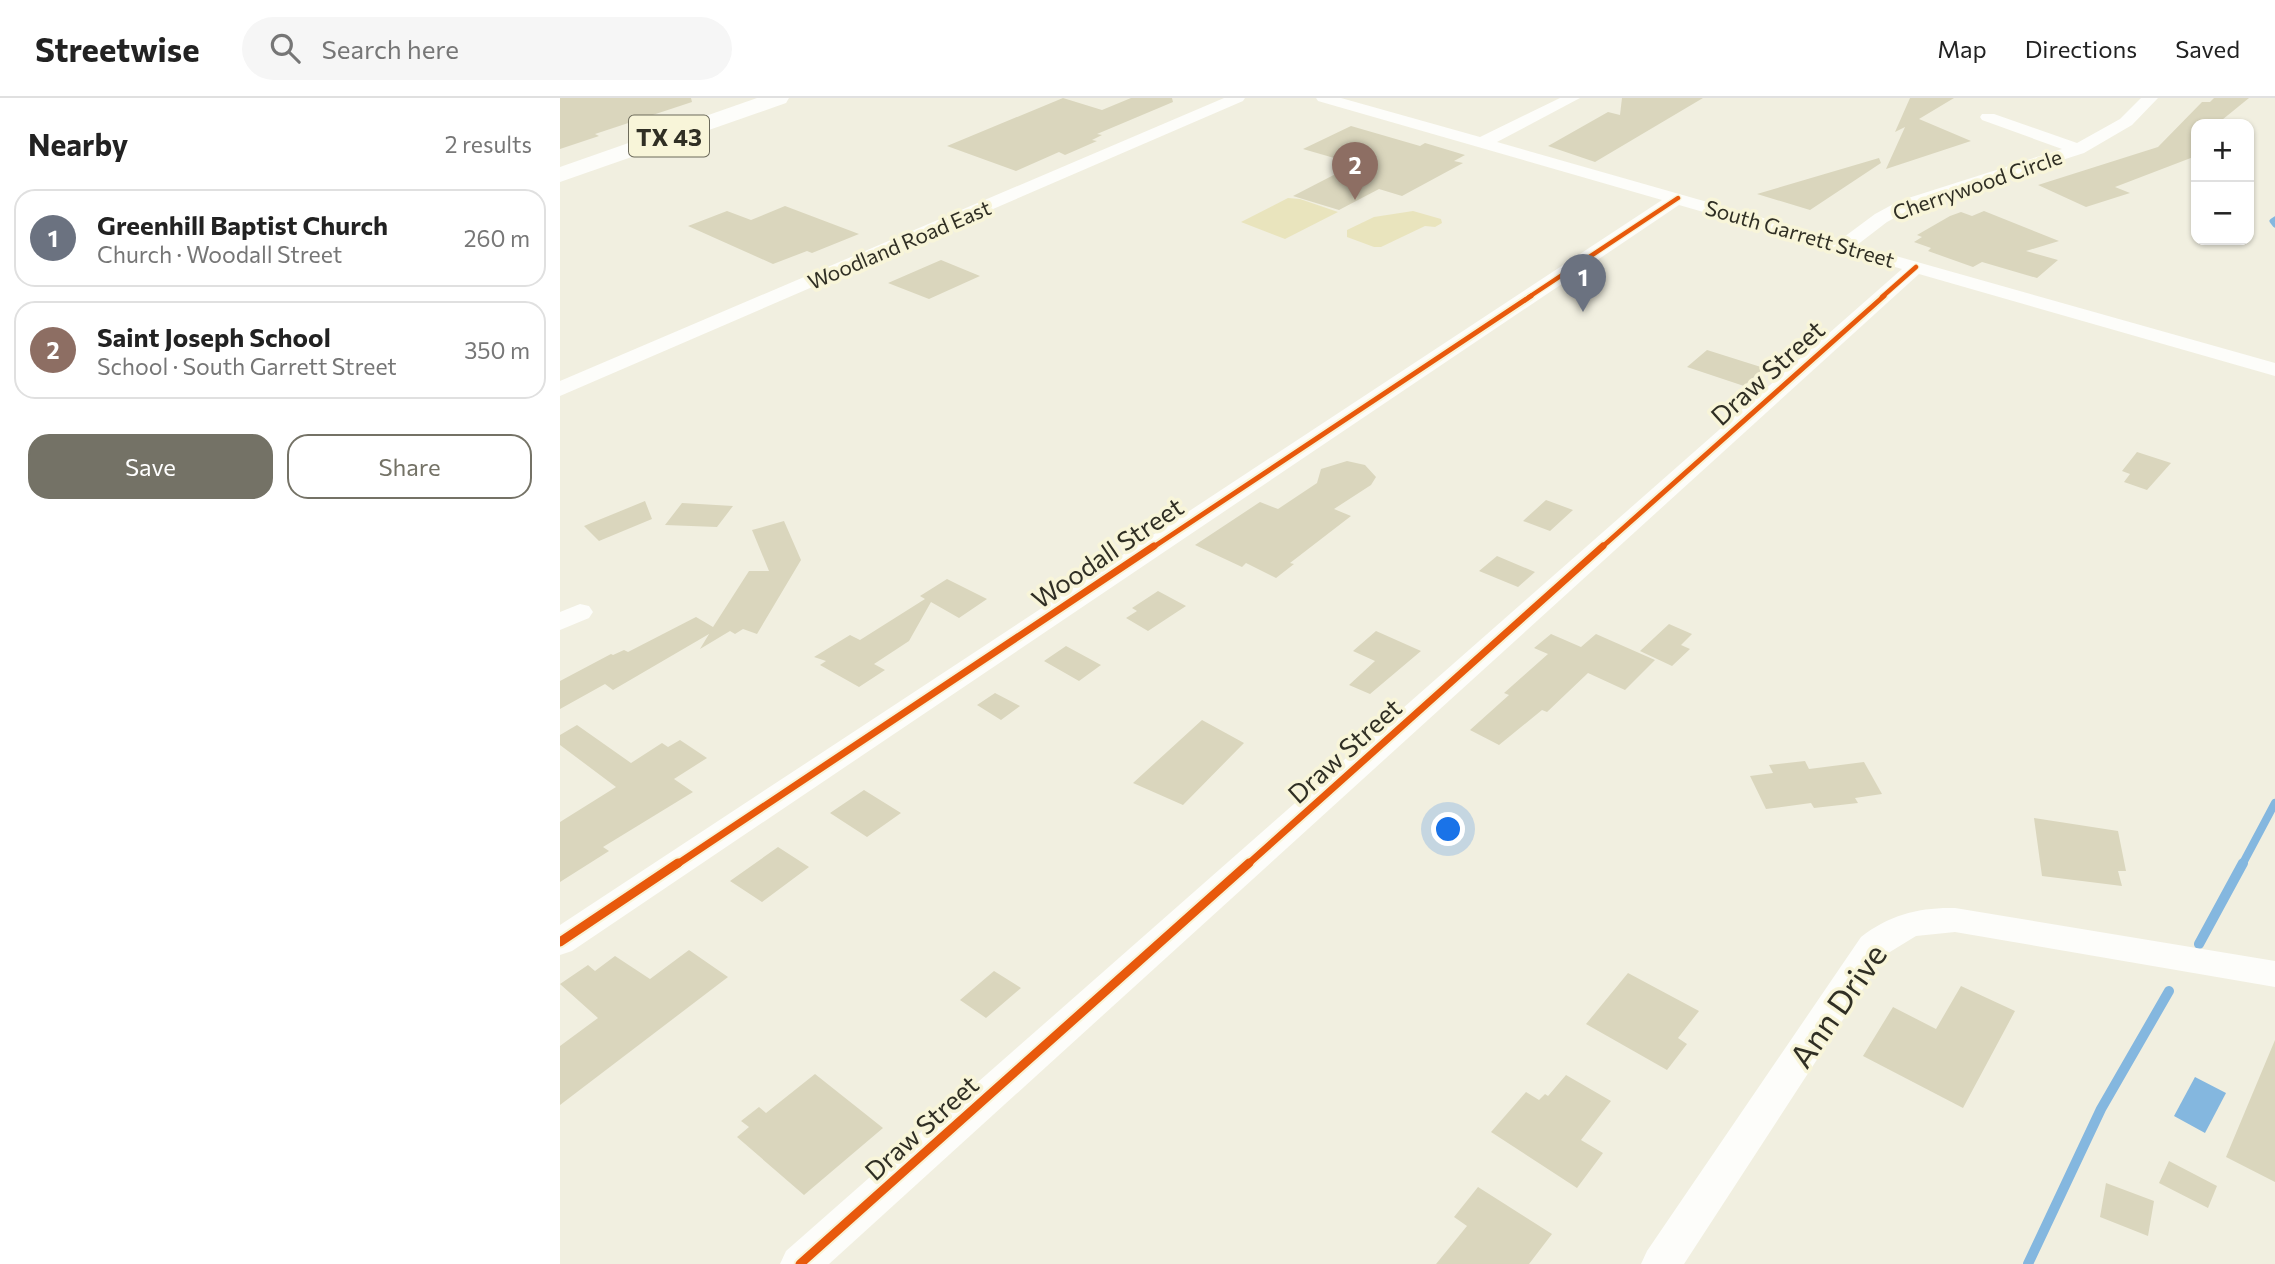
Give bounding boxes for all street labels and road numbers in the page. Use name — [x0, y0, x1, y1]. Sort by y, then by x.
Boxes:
road number: TX 43 — [629, 116, 709, 156]
street label: Cherrywood Circle — [1889, 143, 2065, 225]
street label: Woodland Road East — [804, 194, 994, 294]
street label: South Garrett Street — [1703, 194, 1897, 272]
street label: Draw Street — [1704, 313, 1830, 431]
street label: Woodall Street — [1025, 490, 1189, 614]
street label: Draw Street — [1281, 691, 1407, 809]
street label: Ann Drive — [1780, 935, 1894, 1075]
street label: Draw Street — [858, 1068, 984, 1186]

